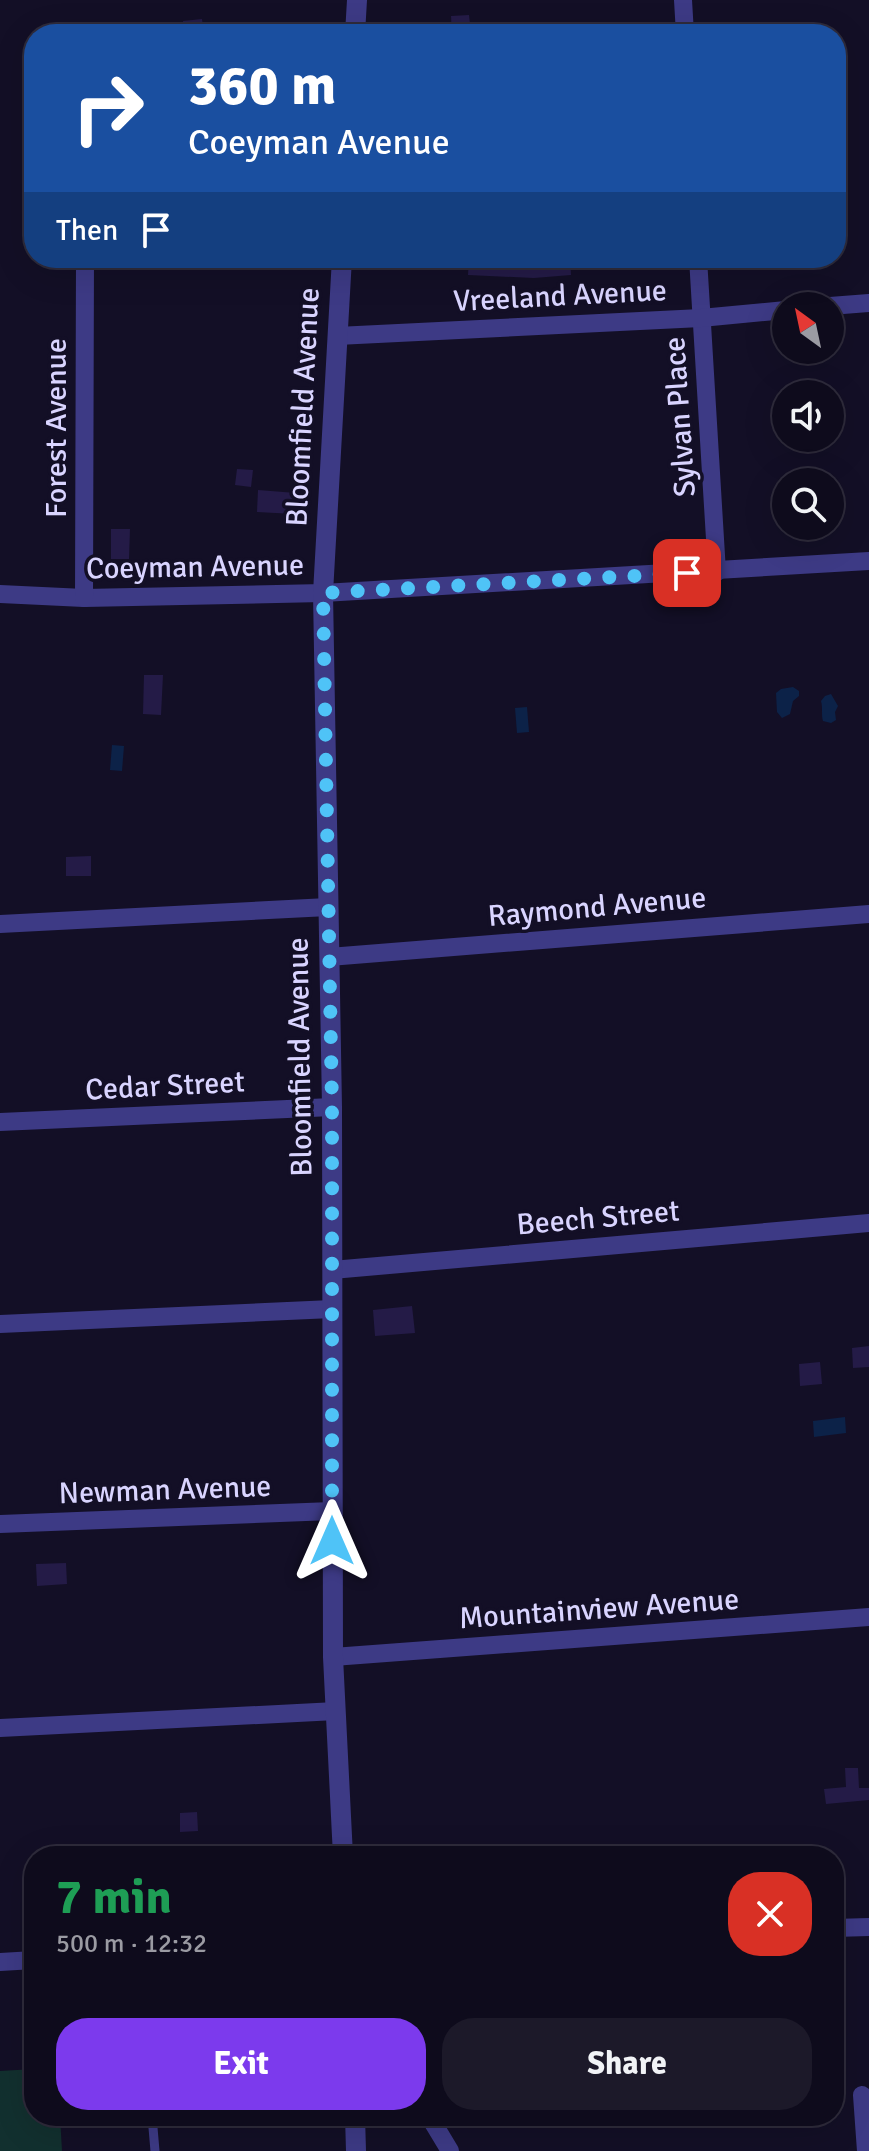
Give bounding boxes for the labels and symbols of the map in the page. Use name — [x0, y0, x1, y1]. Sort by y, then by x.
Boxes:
street label: Vreeland Avenue — [452, 272, 668, 320]
street label: Bloomfield Avenue — [278, 287, 328, 527]
north arrow — [772, 292, 844, 364]
street label: Sylvan Place — [656, 336, 704, 498]
street label: Forest Avenue — [38, 338, 75, 518]
pin — [653, 539, 721, 607]
street label: Coeyman Avenue — [86, 547, 304, 587]
street label: Raymond Avenue — [486, 879, 708, 935]
street label: Bloomfield Avenue — [279, 937, 321, 1177]
street label: Cedar Street — [84, 1063, 246, 1109]
street label: Beech Street — [515, 1192, 681, 1244]
street label: Newman Avenue — [58, 1468, 272, 1512]
position arrow — [290, 1499, 374, 1583]
street label: Mountainview Avenue — [458, 1581, 740, 1637]

